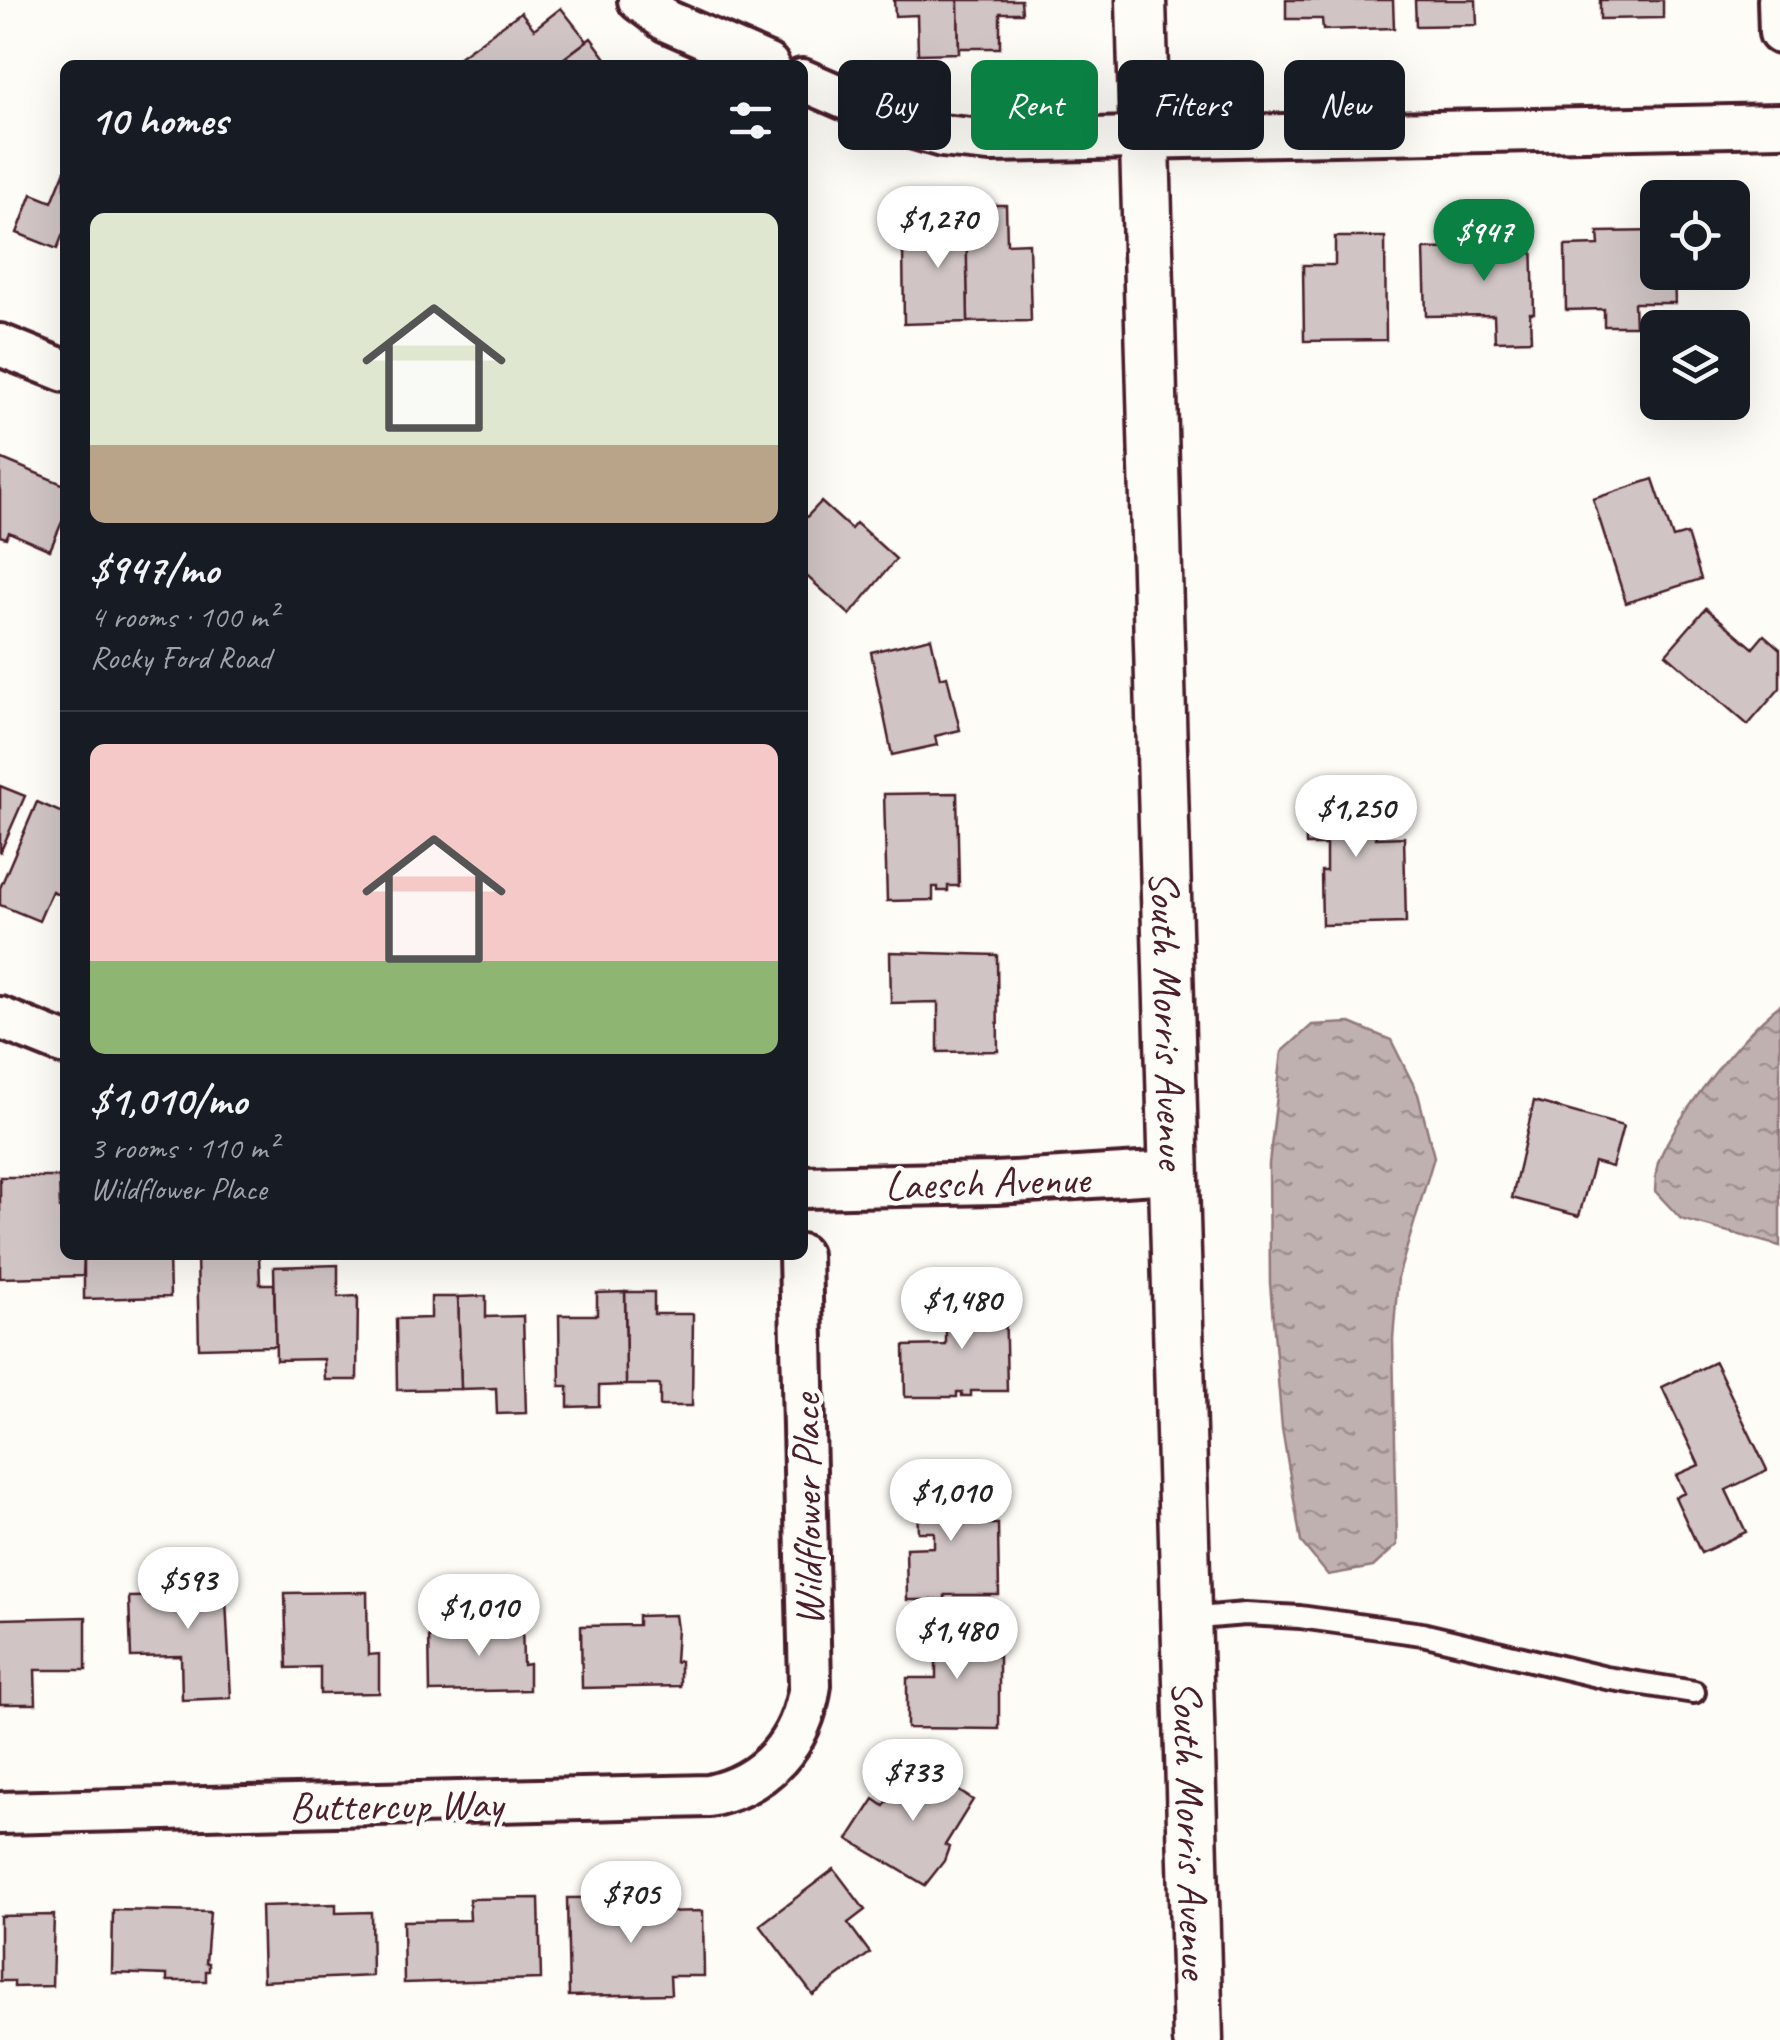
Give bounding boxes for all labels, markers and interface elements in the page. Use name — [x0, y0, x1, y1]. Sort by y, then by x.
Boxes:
chip: Buy — [838, 60, 951, 150]
chip: Rent — [971, 60, 1098, 150]
chip: Filters — [1118, 60, 1264, 150]
chip: New — [1284, 60, 1405, 150]
icon: filters — [723, 93, 778, 148]
text: 10 homes — [90, 94, 227, 147]
map controls — [1640, 180, 1750, 420]
button: locate — [1640, 180, 1750, 290]
pin: $1,270 — [857, 186, 1019, 271]
text: $1,270 — [899, 198, 977, 239]
pin: $947 — [1425, 199, 1543, 284]
text: $947 — [1455, 211, 1513, 252]
icon: home — [344, 278, 524, 458]
button: layers — [1640, 310, 1750, 420]
text: $947/mo — [90, 543, 219, 596]
text: 4 rooms · 100 m² — [90, 596, 277, 637]
text: Rocky Ford Road — [90, 637, 271, 678]
pin: $1,250 — [1275, 775, 1437, 860]
text: $1,250 — [1317, 787, 1395, 828]
icon: home — [344, 809, 524, 989]
street label: South Morris Avenue — [1137, 870, 1199, 1173]
text: $1,010/mo — [90, 1074, 247, 1127]
text: 3 rooms · 110 m² — [90, 1127, 277, 1168]
street label: Laesch Avenue — [884, 1152, 1093, 1213]
text: Wildflower Place — [90, 1168, 267, 1209]
pin: $1,480 — [881, 1267, 1043, 1352]
text: $1,480 — [923, 1279, 1001, 1320]
street label: Wildflower Place — [779, 1391, 836, 1626]
pin: $1,010 — [870, 1459, 1032, 1544]
text: $1,010 — [912, 1471, 990, 1512]
pin: $593 — [129, 1547, 247, 1632]
text: $593 — [160, 1559, 216, 1600]
pin: $1,010 — [398, 1574, 560, 1659]
text: $1,010 — [440, 1586, 518, 1627]
pin: $1,480 — [876, 1597, 1038, 1682]
text: $1,480 — [918, 1609, 996, 1650]
street label: South Morris Avenue — [1160, 1680, 1221, 1982]
pin: $733 — [854, 1739, 972, 1824]
text: $733 — [884, 1751, 942, 1792]
street label: Buttercup Way — [289, 1777, 507, 1834]
pin: $705 — [572, 1861, 690, 1946]
text: $705 — [603, 1873, 659, 1914]

